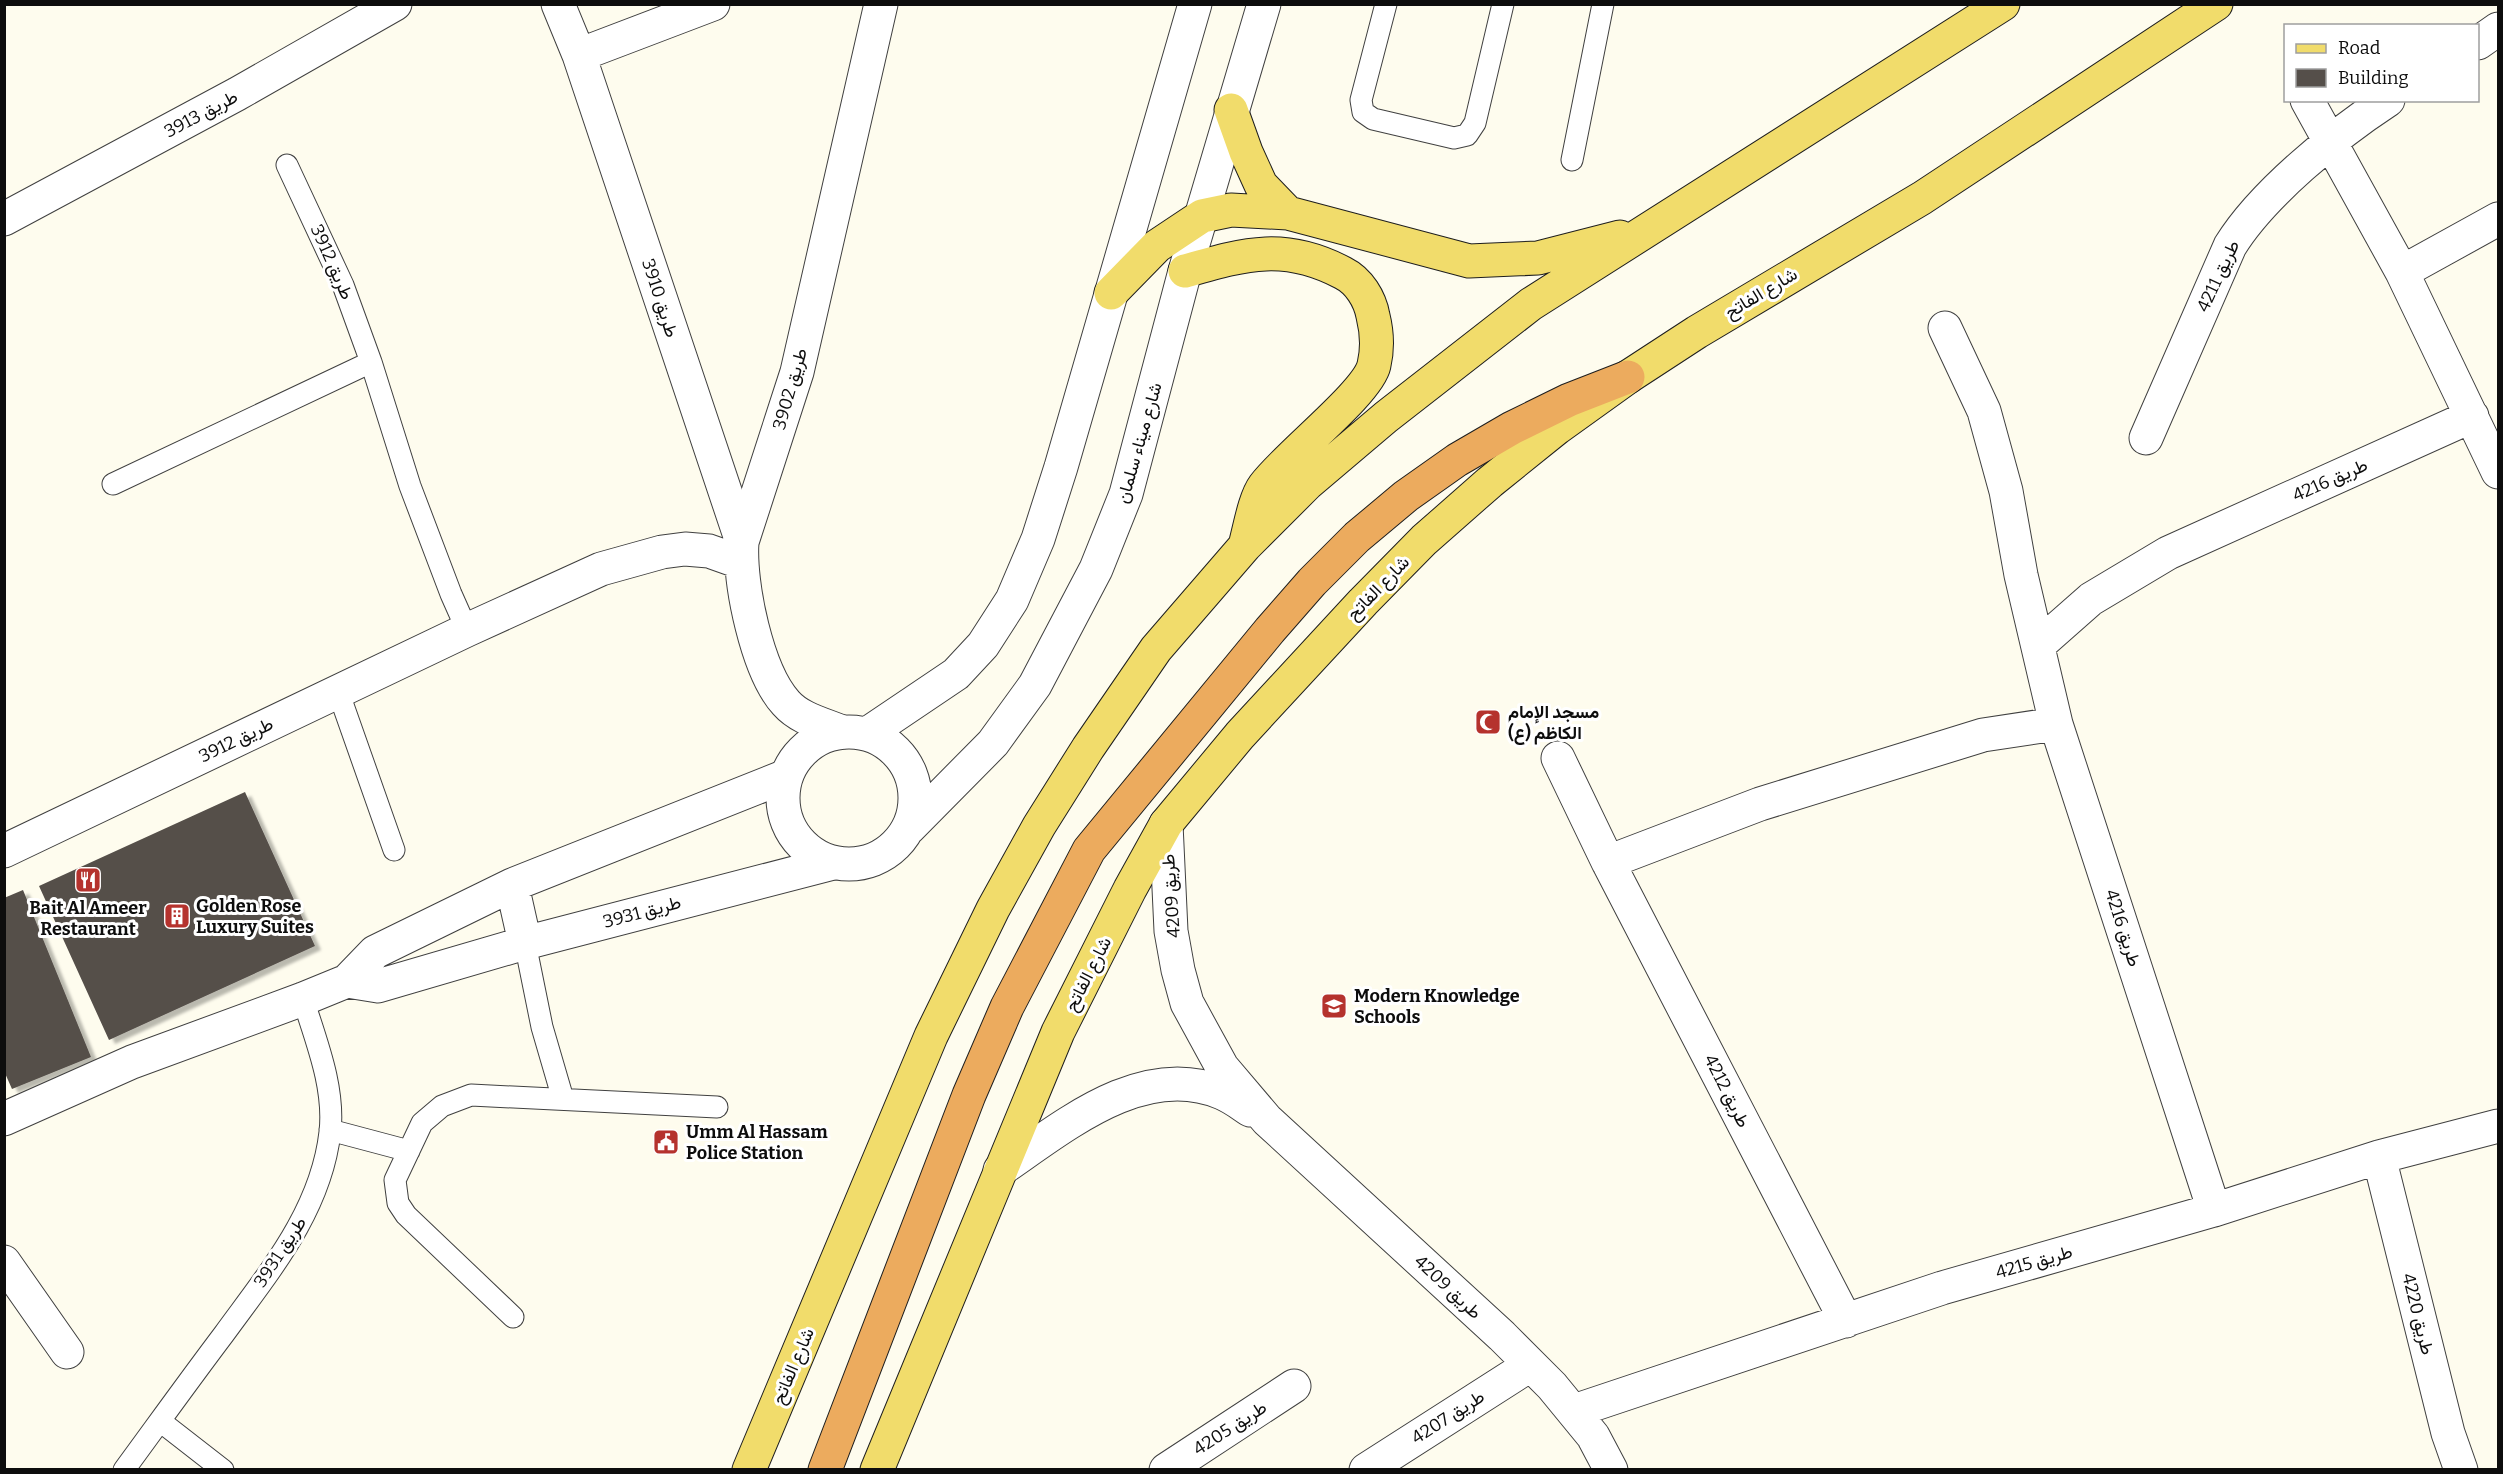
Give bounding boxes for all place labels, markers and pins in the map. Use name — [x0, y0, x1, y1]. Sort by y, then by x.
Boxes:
place label: مسجد الإمام الكاظم (ع) — [1508, 701, 1600, 745]
mosque icon: مسجد الإمام الكاظم (ع) — [1473, 707, 1503, 737]
restaurant icon: Bait Al Ameer Restaurant — [73, 865, 103, 895]
place label: Golden Rose Luxury Suites — [196, 895, 314, 938]
place label: Bait Al Ameer Restaurant — [29, 897, 147, 940]
building icon: Golden Rose Luxury Suites — [162, 901, 192, 931]
place label: Modern Knowledge Schools — [1354, 985, 1520, 1028]
school or university icon: Modern Knowledge Schools — [1319, 991, 1349, 1021]
place label: Umm Al Hassam Police Station — [686, 1121, 828, 1164]
public building icon: Umm Al Hassam Police Station — [651, 1127, 681, 1157]

